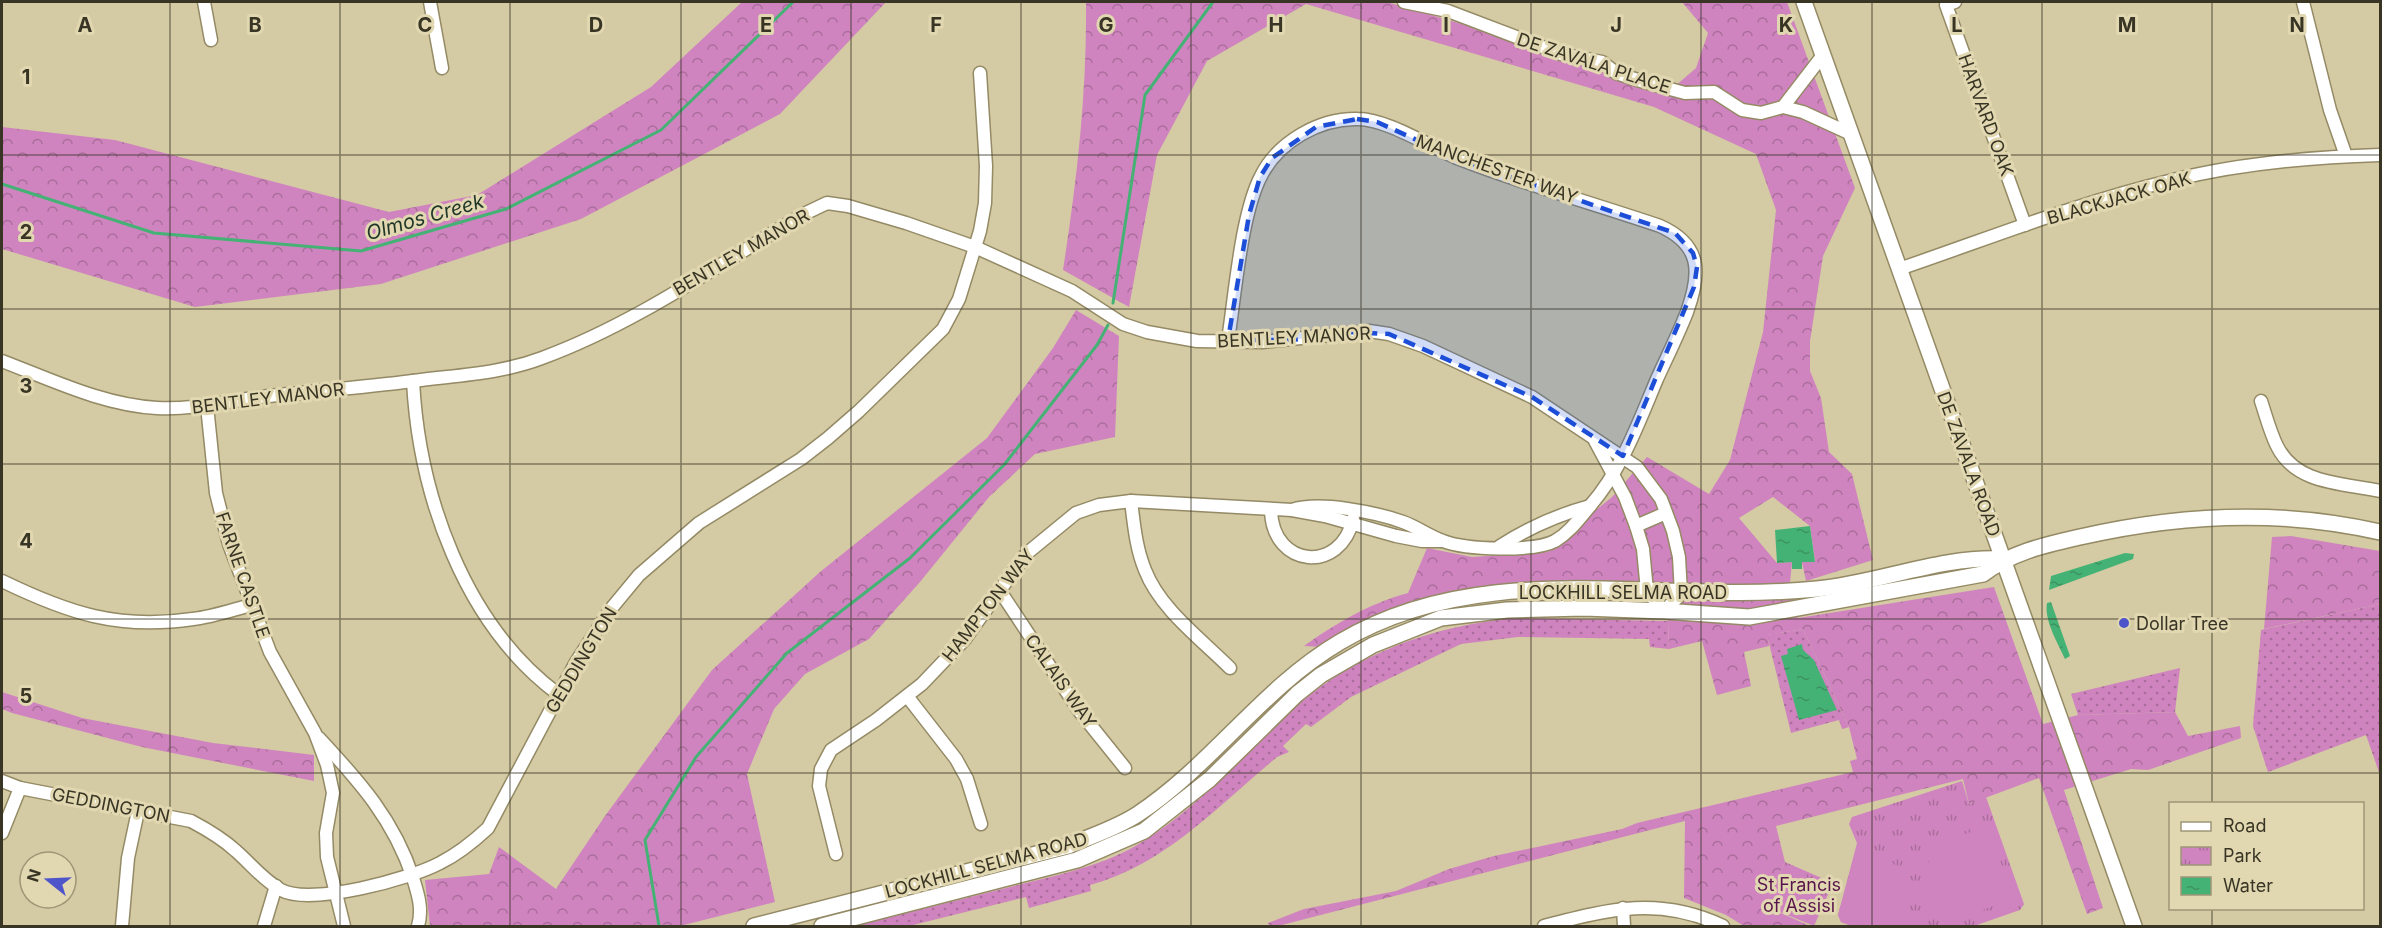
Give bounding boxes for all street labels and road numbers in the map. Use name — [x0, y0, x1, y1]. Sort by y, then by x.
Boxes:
street label: DE ZAVALA PLACE — [1515, 28, 1673, 98]
street label: HARVARD OAK — [1954, 51, 2018, 179]
street label: MANCHESTER WAY — [1413, 130, 1581, 208]
street label: BLACKJACK OAK — [2045, 167, 2193, 229]
street label: BENTLEY MANOR — [669, 204, 813, 300]
street label: BENTLEY MANOR — [1217, 322, 1372, 352]
street label: BENTLEY MANOR — [190, 378, 346, 418]
street label: DE ZAVALA ROAD — [1933, 389, 2005, 539]
street label: FARNE CASTLE — [212, 509, 274, 641]
street label: HAMPTON WAY — [938, 545, 1038, 665]
street label: LOCKHILL SELMA ROAD — [1519, 582, 1727, 603]
street label: GEDDINGTON — [541, 603, 621, 717]
street label: CALAIS WAY — [1021, 630, 1101, 732]
street label: GEDDINGTON — [50, 783, 172, 827]
street label: LOCKHILL SELMA ROAD — [882, 828, 1090, 902]

